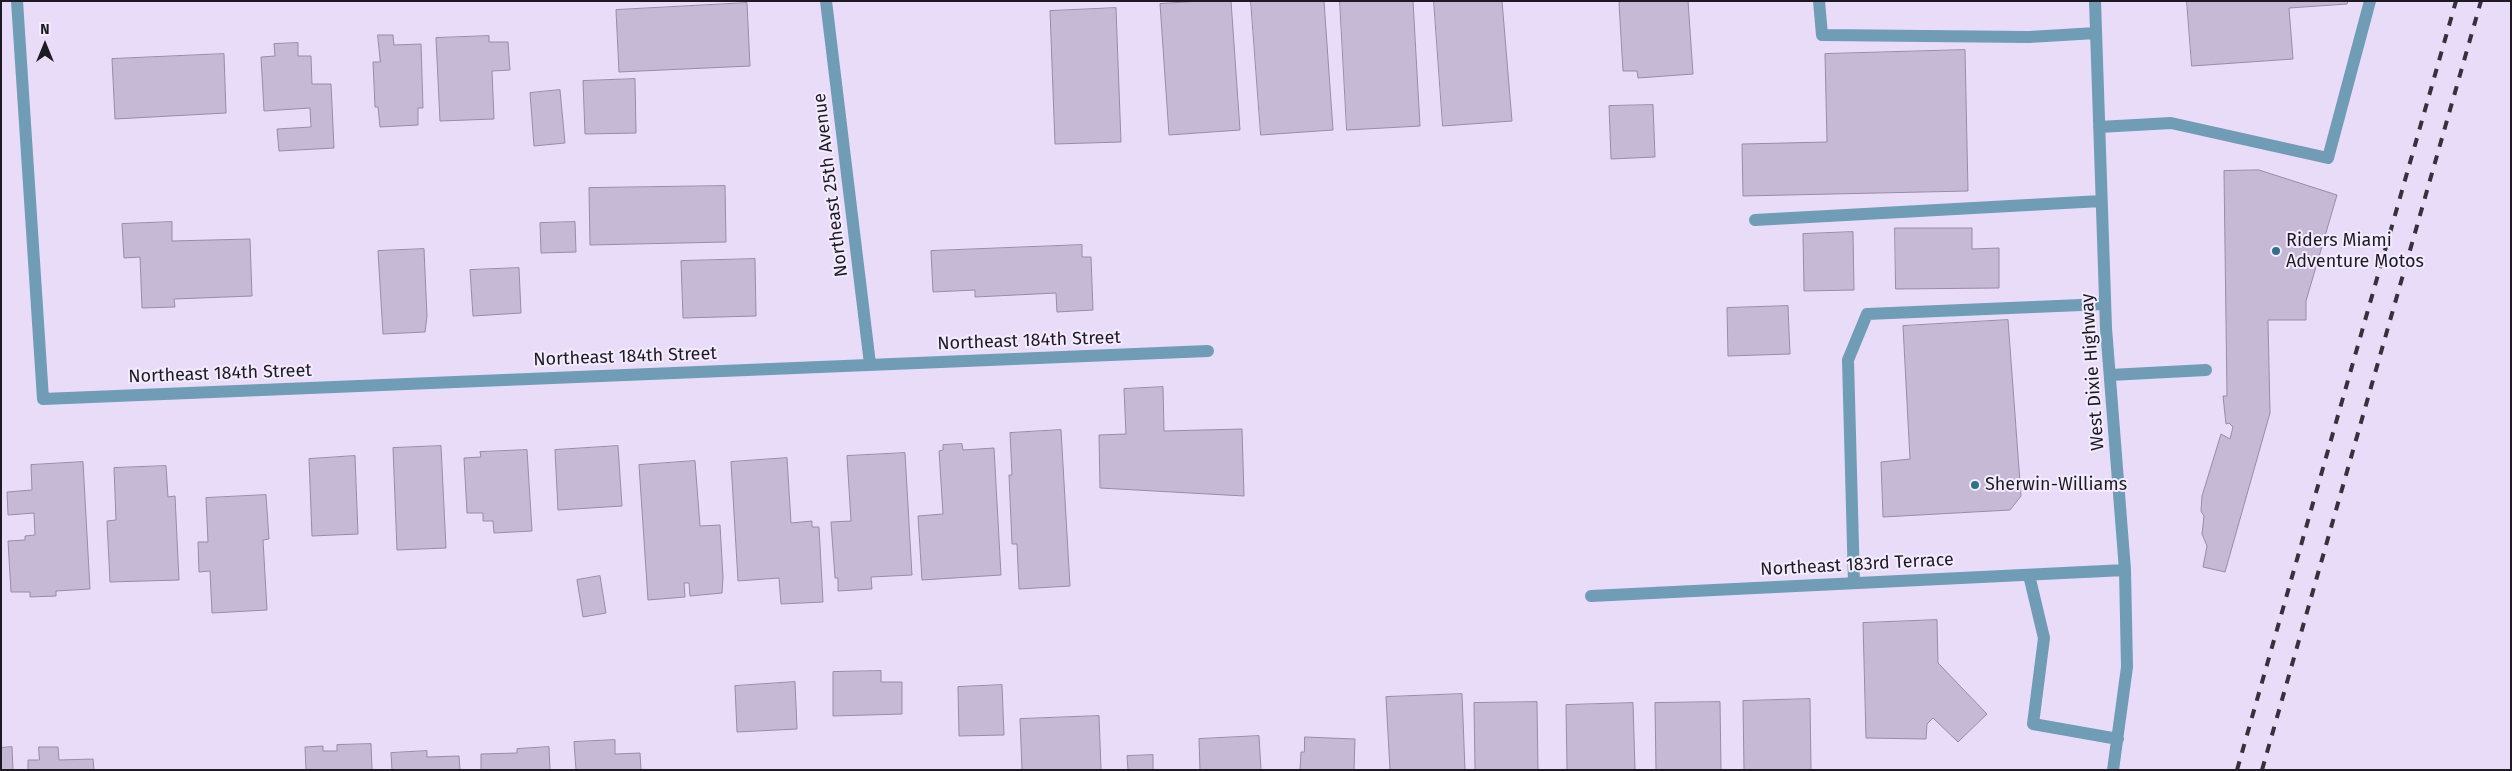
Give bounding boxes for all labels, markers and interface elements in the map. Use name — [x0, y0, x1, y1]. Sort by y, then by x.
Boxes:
north arrow — [20, 20, 70, 70]
text: N — [40, 21, 50, 38]
street label: Northeast 25th Avenue — [809, 92, 853, 278]
place label: Riders Miami Adventure Motos — [2286, 230, 2424, 272]
marker: Riders Miami Adventure Motos — [2270, 245, 2282, 257]
street label: West Dixie Highway — [2077, 293, 2109, 451]
street label: Northeast 184th Street — [937, 327, 1121, 355]
street label: Northeast 184th Street — [533, 343, 717, 371]
street label: Northeast 184th Street — [128, 360, 312, 388]
place label: Sherwin-Williams — [1985, 474, 2127, 496]
marker: Sherwin-Williams — [1969, 479, 1981, 491]
street label: Northeast 183rd Terrace — [1760, 549, 1954, 581]

